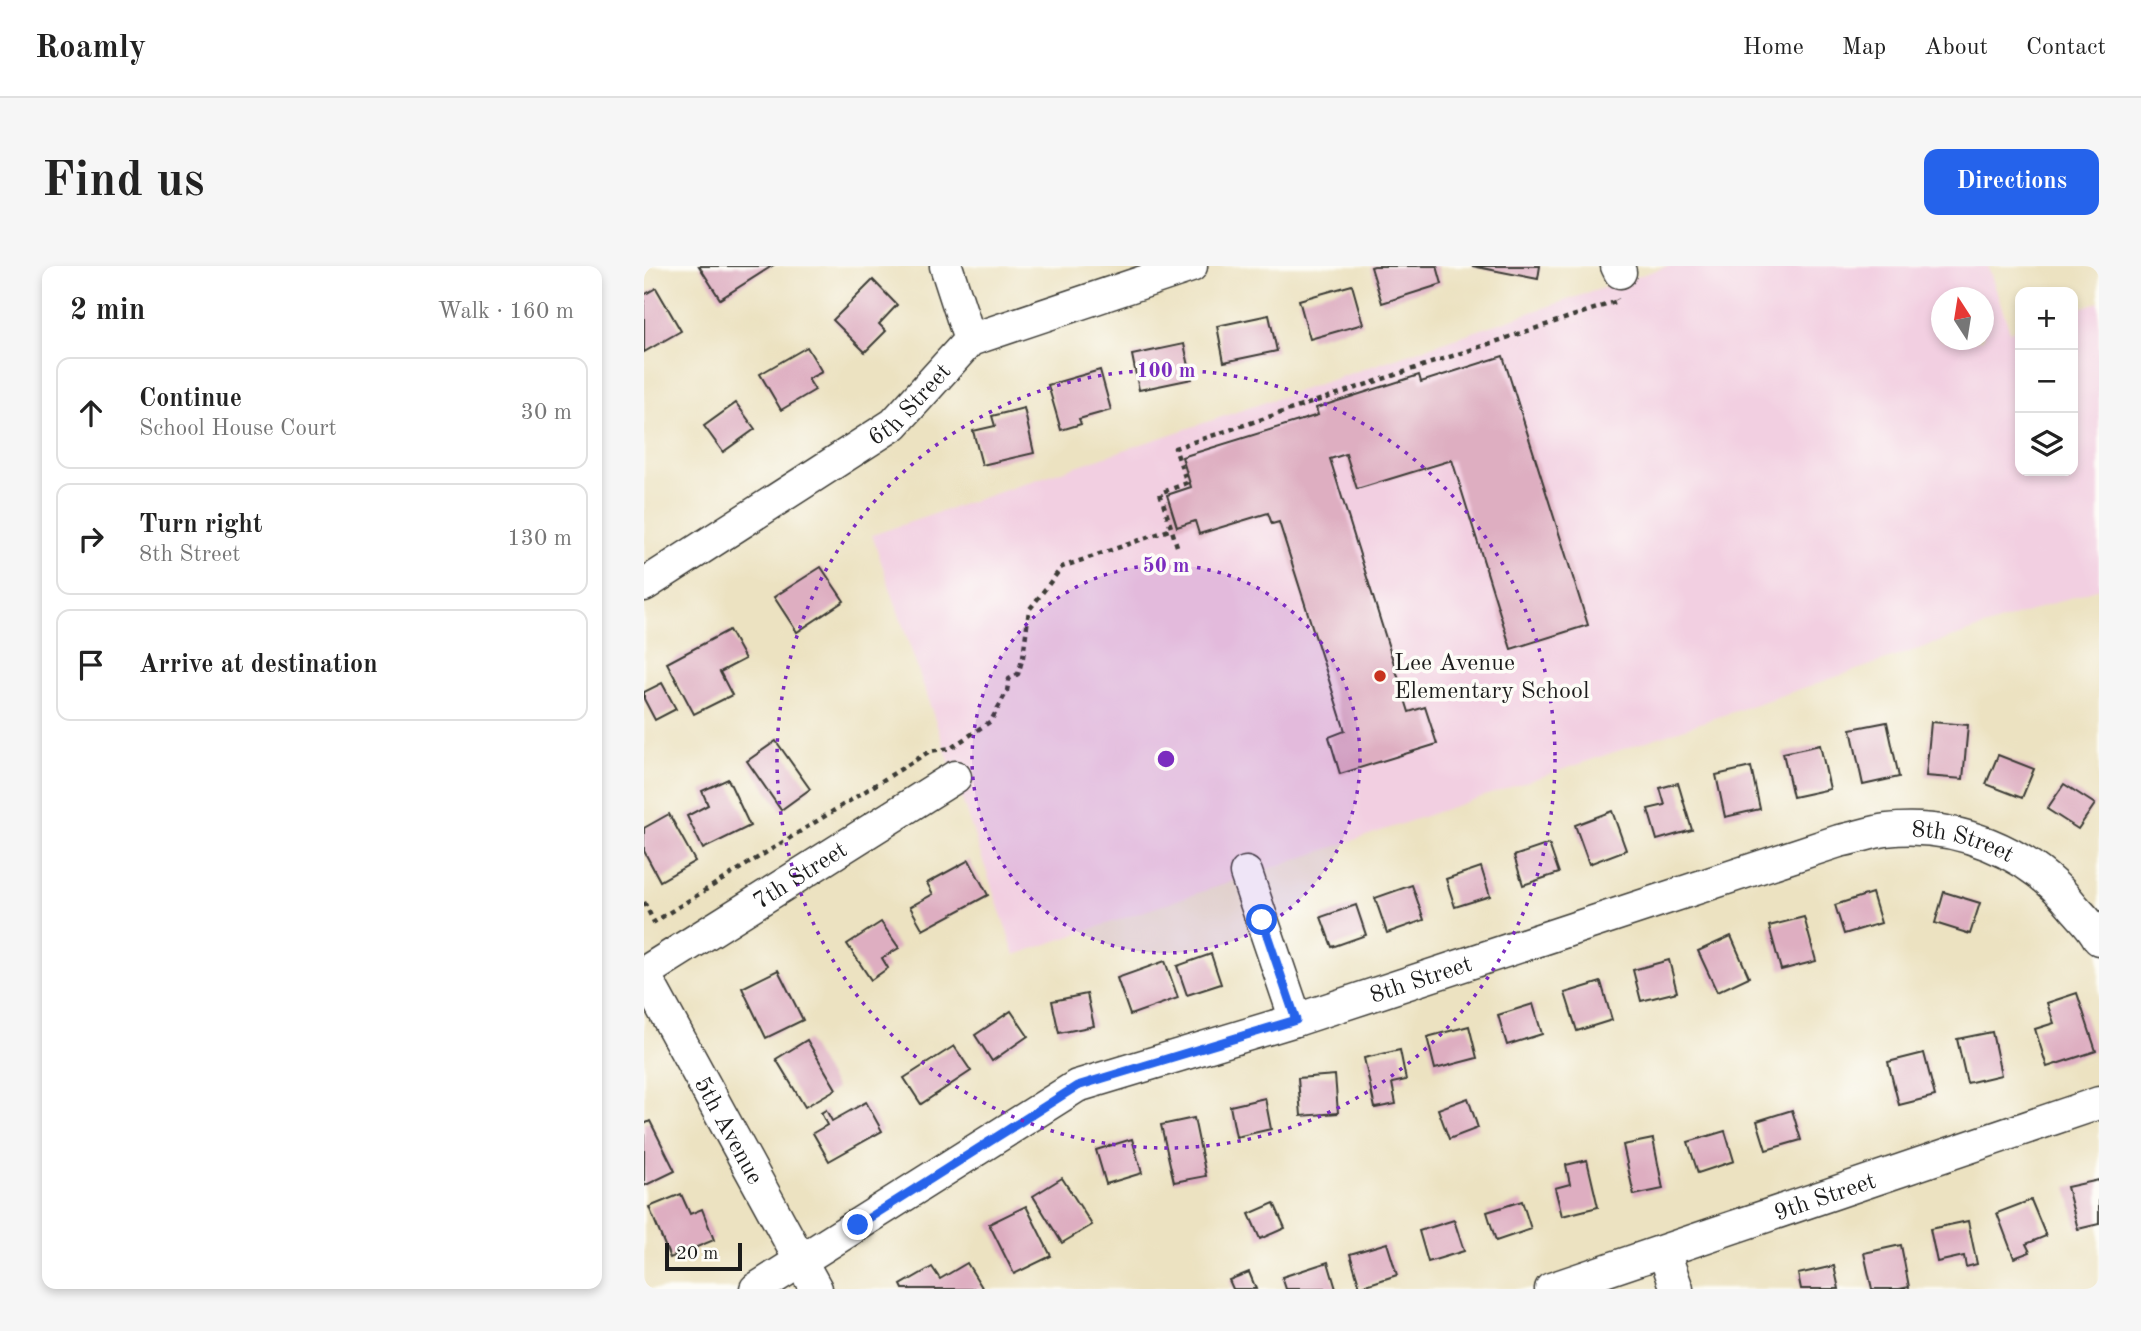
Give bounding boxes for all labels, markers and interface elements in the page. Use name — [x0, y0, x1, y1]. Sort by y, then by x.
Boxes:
text: Roamly — [35, 32, 146, 65]
text: Home — [1743, 36, 1804, 60]
text: Map — [1842, 36, 1886, 60]
text: About — [1924, 36, 1988, 60]
text: Contact — [2026, 36, 2106, 60]
button: Directions — [1924, 149, 2099, 215]
text: Find us — [42, 158, 205, 207]
north arrow — [1931, 287, 1994, 350]
map controls — [2015, 287, 2078, 476]
button: + — [2015, 287, 2078, 350]
text: 2 min — [70, 296, 145, 326]
text: Walk · 160 m — [438, 300, 574, 323]
button: − — [2015, 350, 2078, 413]
street label: 6th Street — [865, 360, 956, 451]
text: 100 m — [1136, 361, 1196, 382]
text: Continue — [139, 386, 242, 412]
icon: ahead — [72, 394, 110, 432]
text: 30 m — [521, 401, 572, 424]
button: layers — [2015, 413, 2078, 476]
text: School House Court — [139, 417, 337, 440]
text: Turn right — [139, 512, 262, 538]
icon: right — [72, 520, 110, 558]
text: 130 m — [507, 527, 572, 550]
text: 8th Street — [139, 543, 240, 566]
text: 50 m — [1142, 556, 1190, 577]
icon: arrive — [72, 646, 110, 684]
text: Arrive at destination — [139, 652, 378, 678]
place label: Lee Avenue Elementary School — [1394, 652, 1589, 704]
marker: Lee Avenue Elementary School — [1372, 668, 1388, 684]
centre of rings — [1154, 747, 1178, 771]
street label: 8th Street — [1911, 819, 2017, 868]
street label: 7th Street — [750, 838, 852, 915]
route start — [1246, 904, 1277, 935]
street label: 8th Street — [1368, 953, 1475, 1009]
street label: 5th Avenue — [689, 1073, 766, 1189]
street label: 9th Street — [1771, 1170, 1879, 1226]
route end — [842, 1209, 873, 1240]
scale bar — [665, 1240, 742, 1272]
text: 20 m — [676, 1245, 718, 1264]

